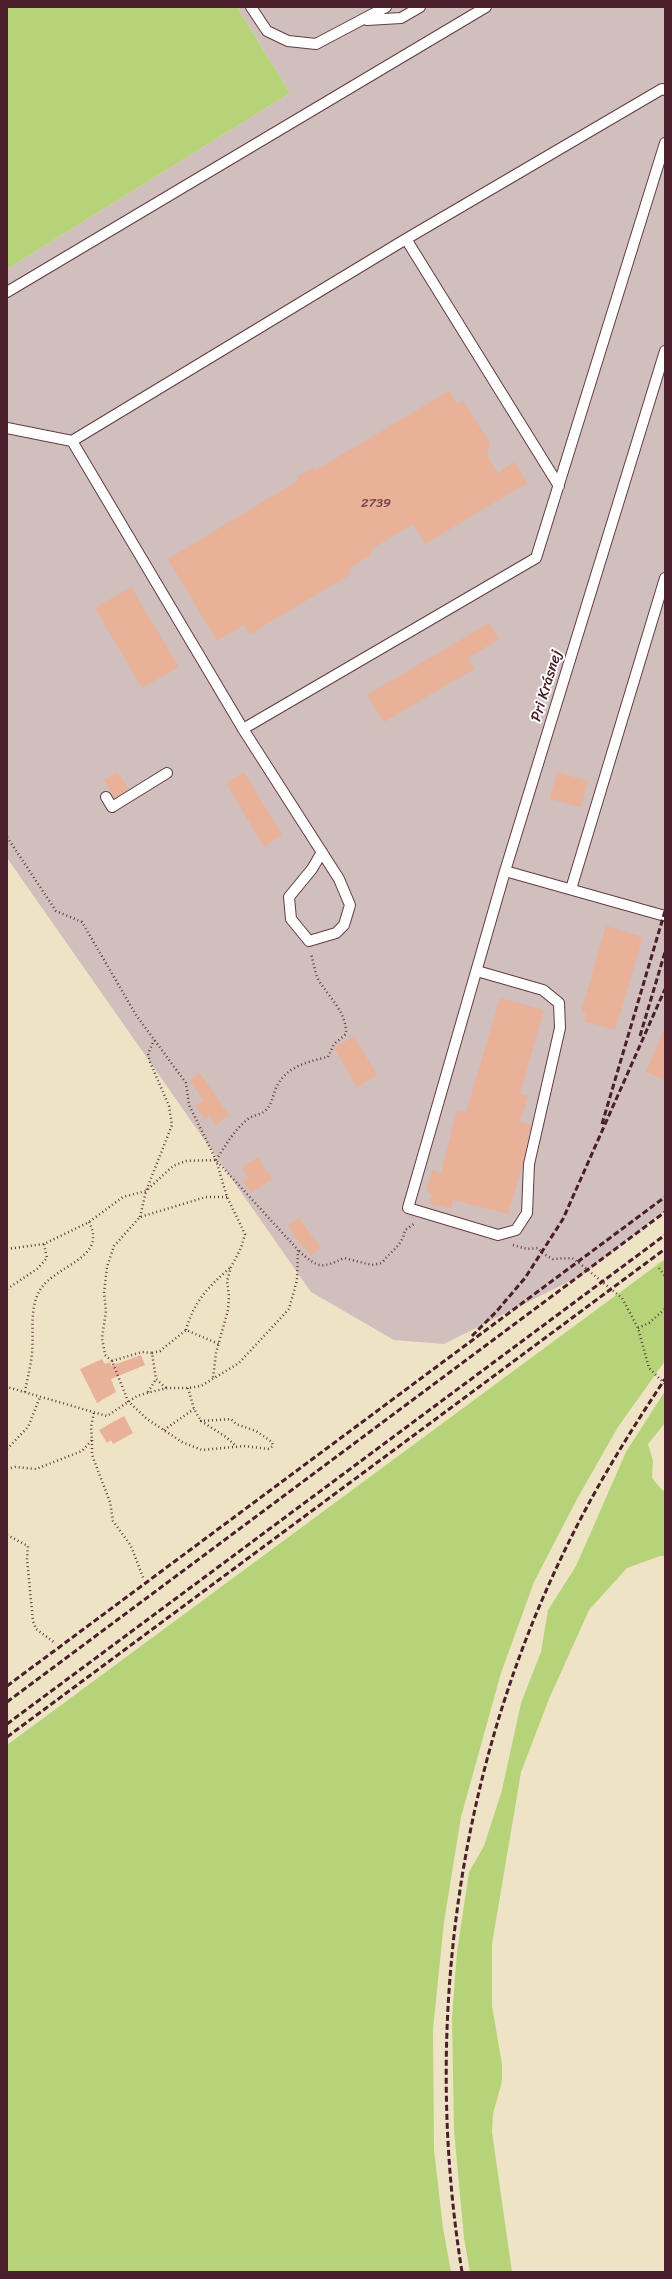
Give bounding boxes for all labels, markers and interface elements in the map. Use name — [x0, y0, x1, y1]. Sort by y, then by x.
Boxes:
house number: 2739 — [361, 496, 391, 512]
street label: Pri Krásnej — [528, 648, 566, 724]

